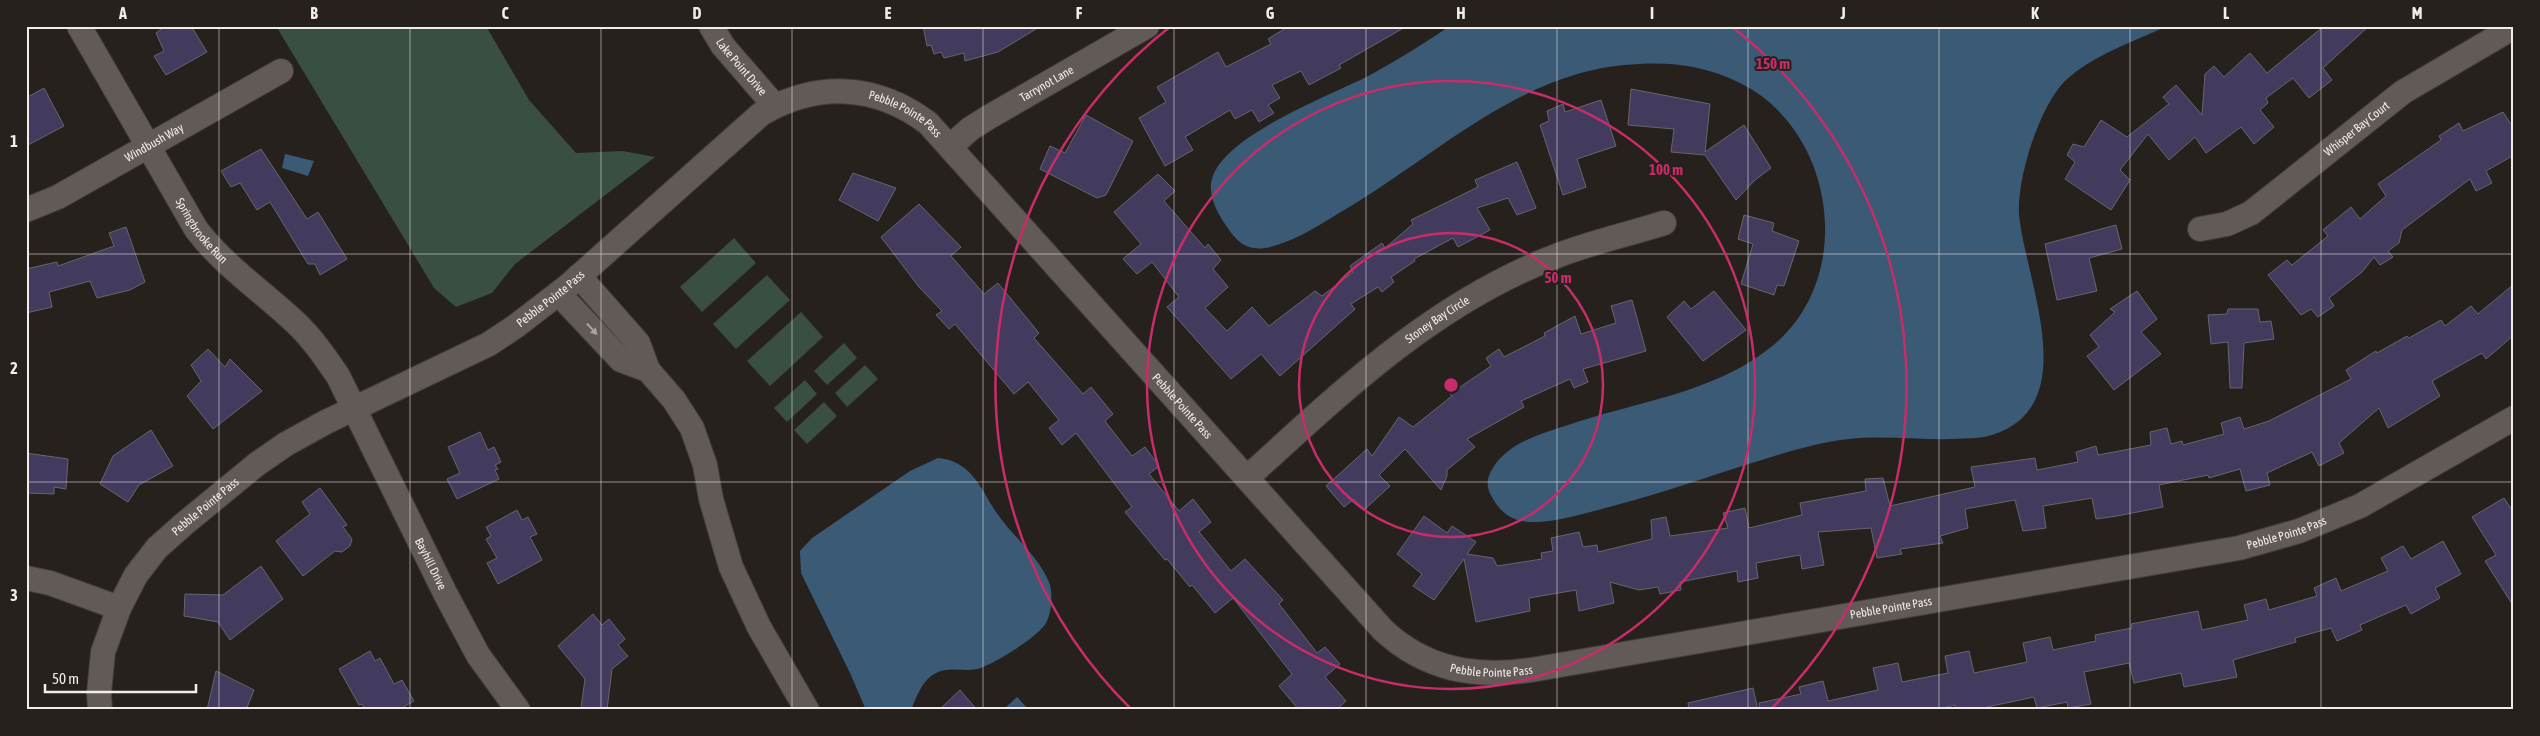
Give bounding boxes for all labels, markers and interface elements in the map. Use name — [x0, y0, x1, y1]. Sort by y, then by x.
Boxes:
text: A — [118, 4, 127, 22]
text: B — [310, 4, 318, 22]
text: C — [501, 4, 509, 22]
text: D — [693, 4, 702, 22]
text: E — [885, 4, 892, 22]
text: F — [1076, 4, 1083, 22]
text: G — [1266, 4, 1275, 22]
text: H — [1456, 4, 1466, 22]
text: I — [1650, 4, 1654, 22]
text: J — [1839, 4, 1846, 22]
text: K — [2031, 4, 2039, 22]
text: L — [2223, 4, 2230, 22]
text: M — [2412, 4, 2422, 22]
street label: Lake Point Drive — [713, 36, 770, 98]
text: 150 m — [1756, 55, 1790, 72]
street label: Tarrynot Lane — [1017, 63, 1076, 105]
street label: Pebble Pointe Pass — [867, 88, 945, 140]
street label: Whisper Bay Court — [2321, 98, 2393, 159]
street label: Windbush Way — [122, 121, 186, 165]
text: 1 — [10, 132, 18, 150]
text: 100 m — [1649, 161, 1683, 178]
street label: Springbrooke Run — [173, 196, 230, 266]
street label: Pebble Pointe Pass — [514, 268, 587, 330]
text: 50 m — [1545, 269, 1572, 286]
street label: Stoney Bay Circle — [1402, 293, 1472, 346]
one-way arrow — [586, 323, 598, 335]
text: 2 — [10, 359, 18, 377]
street label: Pebble Pointe Pass — [1149, 371, 1215, 442]
centre of rings — [1442, 376, 1460, 394]
street label: Pebble Pointe Pass — [169, 475, 242, 539]
street label: Pebble Pointe Pass — [2245, 514, 2328, 552]
street label: Bayhill Drive — [412, 536, 449, 592]
text: 3 — [10, 586, 18, 604]
street label: Pebble Pointe Pass — [1849, 594, 1933, 622]
scale bar — [45, 661, 196, 693]
street label: Pebble Pointe Pass — [1449, 661, 1534, 680]
text: 50 m — [52, 670, 79, 687]

